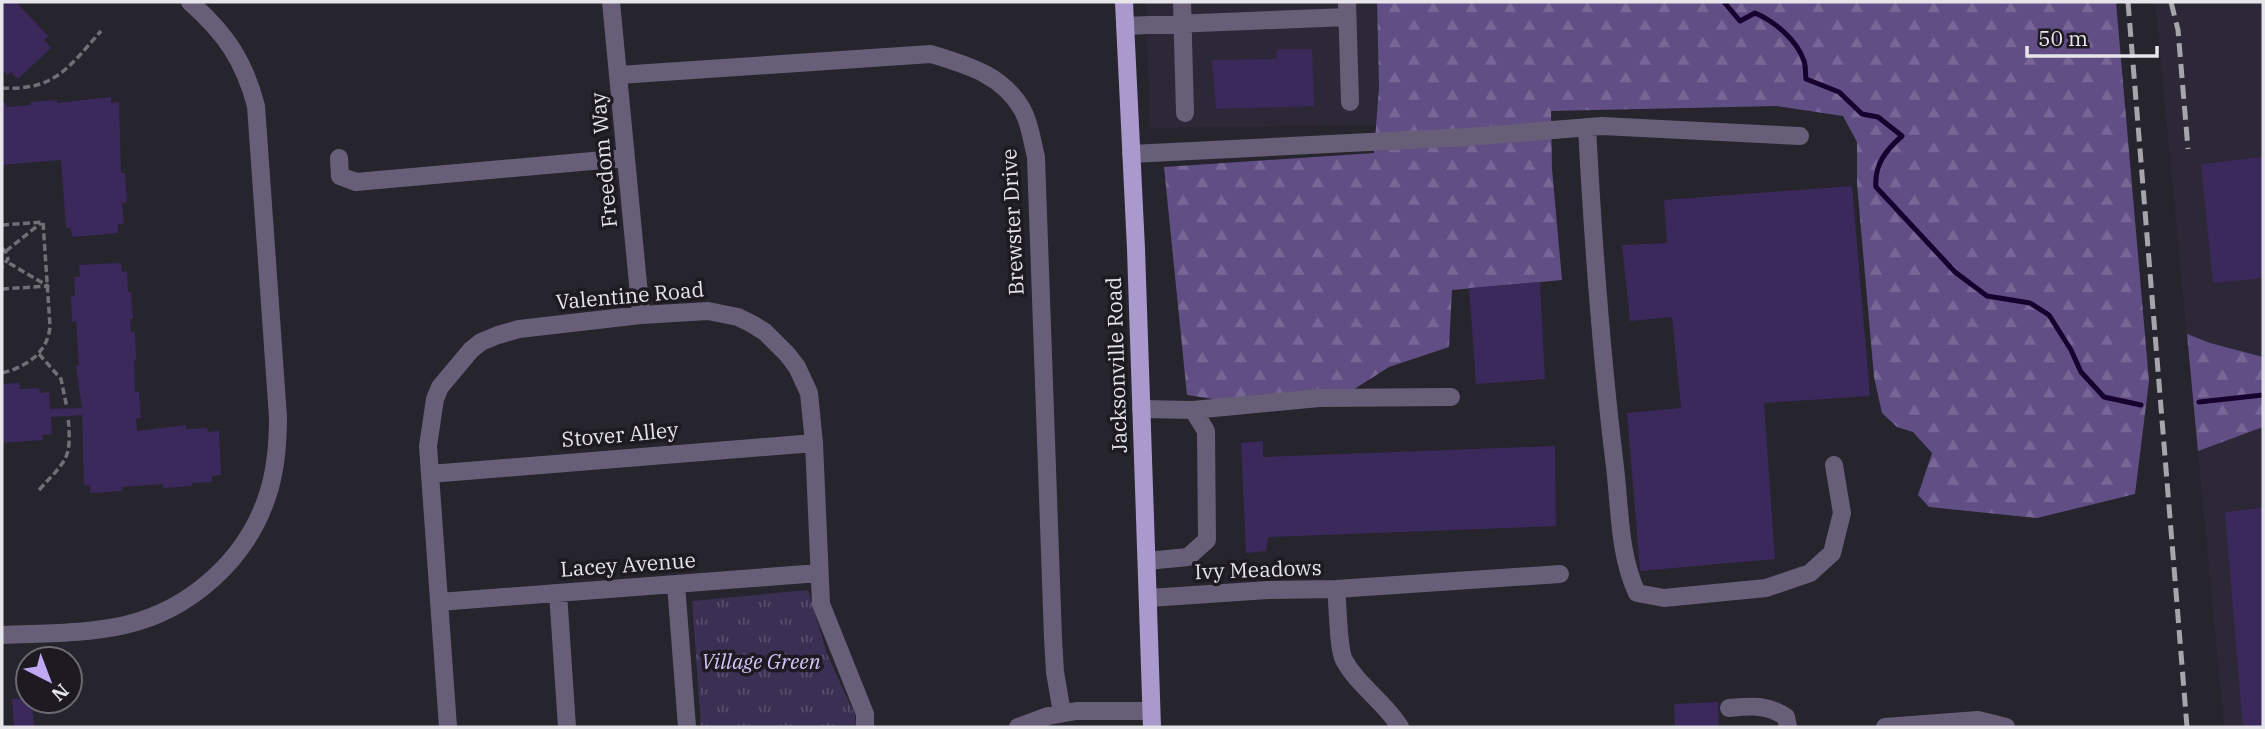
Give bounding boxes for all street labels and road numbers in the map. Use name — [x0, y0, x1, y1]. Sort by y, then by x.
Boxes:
street label: Freedom Way — [583, 91, 623, 229]
street label: Brewster Drive — [994, 148, 1030, 296]
street label: Valentine Road — [555, 275, 705, 315]
street label: Jacksonville Road — [1099, 276, 1133, 453]
street label: Stover Alley — [560, 415, 680, 453]
street label: Lacey Avenue — [559, 545, 697, 583]
street label: Ivy Meadows — [1194, 553, 1322, 585]

